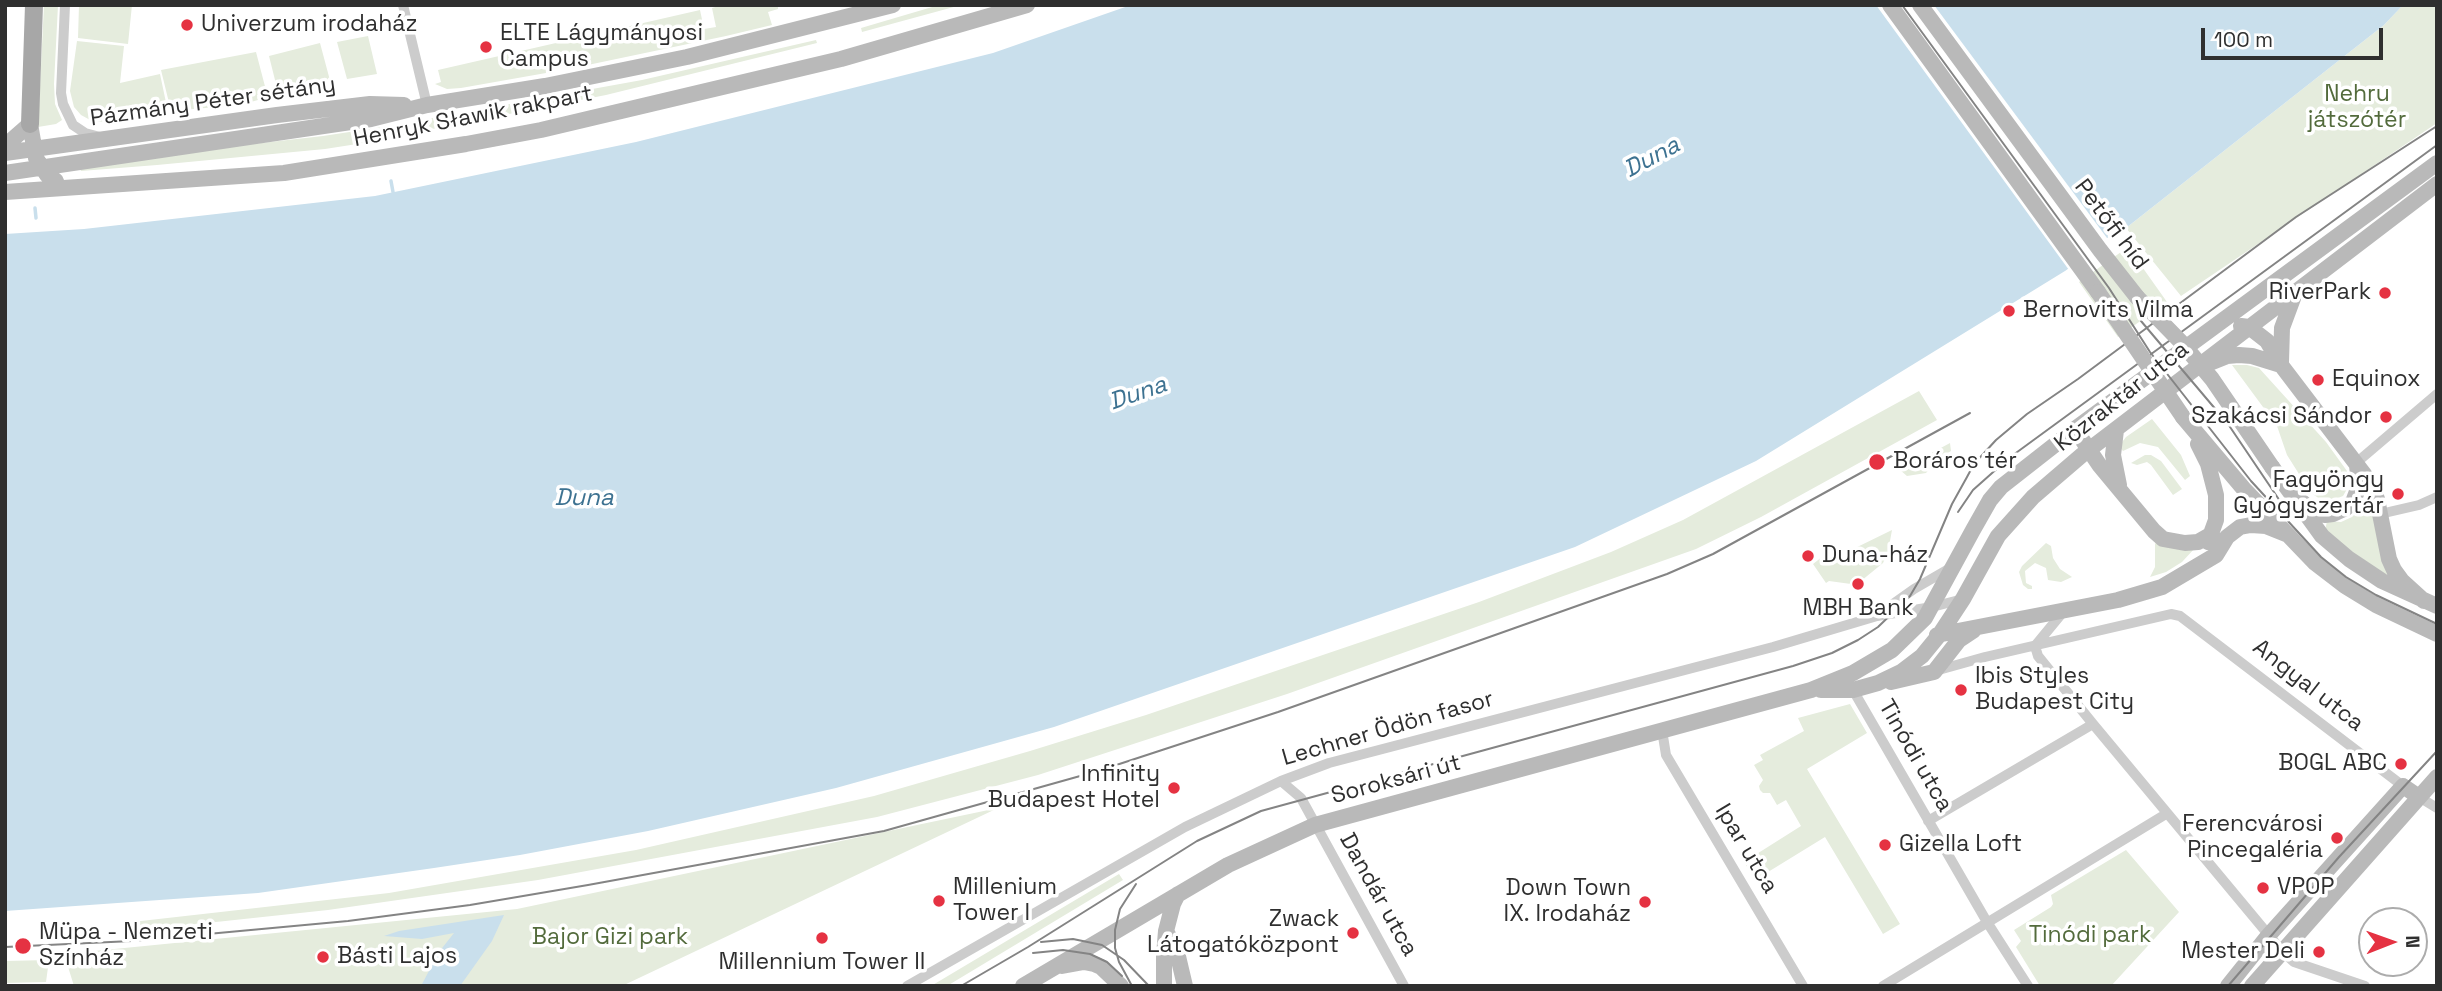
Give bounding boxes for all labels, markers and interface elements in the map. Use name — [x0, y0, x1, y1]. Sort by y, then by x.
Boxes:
place label: Univerzum irodaház — [201, 11, 417, 39]
scale bar — [2204, 14, 2386, 58]
marker: Univerzum irodaház — [179, 17, 195, 33]
place label: ELTE Lágymányosi Campus — [500, 20, 703, 74]
text: 100 m — [2214, 26, 2273, 53]
marker: ELTE Lágymányosi Campus — [478, 39, 494, 55]
street label: Pázmány Péter sétány — [88, 71, 338, 133]
street label: Henryk Sławik rakpart — [351, 80, 595, 154]
park label: Nehru játszótér — [2308, 81, 2406, 135]
water label: Duna — [1619, 131, 1685, 185]
street label: Petőfi híd — [2068, 174, 2154, 276]
place label: RiverPark — [2269, 279, 2371, 307]
marker: RiverPark — [2377, 285, 2393, 301]
place label: Bernovits Vilma — [2023, 297, 2193, 325]
marker: Bernovits Vilma — [2001, 303, 2017, 319]
street label: Közraktár utca — [2049, 336, 2195, 458]
place label: Equinox — [2332, 366, 2421, 394]
water label: Duna — [1105, 371, 1171, 417]
marker: Equinox — [2310, 372, 2326, 388]
place label: Szakácsi Sándor — [2191, 403, 2372, 431]
marker: Szakácsi Sándor — [2378, 409, 2394, 425]
place label: Boráros tér — [1893, 448, 2017, 476]
marker: Boráros tér — [1867, 452, 1887, 472]
place label: Fagyöngy Gyógyszertár — [2233, 467, 2384, 521]
water label: Duna — [554, 484, 614, 512]
marker: Fagyöngy Gyógyszertár — [2390, 486, 2406, 502]
place label: Duna-ház — [1822, 542, 1928, 570]
marker: Duna-ház — [1800, 548, 1816, 564]
marker: MBH Bank — [1850, 576, 1866, 592]
place label: MBH Bank — [1803, 595, 1913, 623]
street label: Angyal utca — [2247, 634, 2369, 738]
place label: Ibis Styles Budapest City — [1975, 663, 2134, 717]
marker: Ibis Styles Budapest City — [1953, 682, 1969, 698]
street label: Lechner Ödön fasor — [1279, 686, 1497, 772]
street label: Tinódi utca — [1872, 695, 1958, 817]
street label: Soroksári út — [1328, 749, 1464, 811]
place label: BOGL ABC — [2278, 750, 2387, 778]
marker: BOGL ABC — [2393, 756, 2409, 772]
place label: Infinity Budapest Hotel — [988, 761, 1160, 815]
marker: Infinity Budapest Hotel — [1166, 780, 1182, 796]
street label: Ipar utca — [1709, 799, 1783, 899]
place label: Ferencvárosi Pincegaléria — [2182, 811, 2323, 865]
street label: Dandár utca — [1333, 829, 1423, 961]
marker: Ferencvárosi Pincegaléria — [2329, 830, 2345, 846]
place label: Gizella Loft — [1899, 831, 2022, 859]
marker: Gizella Loft — [1877, 837, 1893, 853]
place label: Millenium Tower I — [953, 874, 1057, 928]
place label: VPOP — [2277, 874, 2334, 902]
place label: Down Town IX. Irodaház — [1504, 875, 1631, 929]
marker: VPOP — [2255, 880, 2271, 896]
marker: Millenium Tower I — [931, 893, 947, 909]
marker: Down Town IX. Irodaház — [1637, 894, 1653, 910]
place label: Zwack Látogatóközpont — [1147, 906, 1339, 960]
north arrow — [2358, 907, 2428, 977]
place label: Müpa - Nemzeti Színház — [39, 919, 213, 973]
park label: Tinódi park — [2029, 922, 2151, 950]
park label: Bajor Gizi park — [532, 924, 688, 952]
marker: Zwack Látogatóközpont — [1345, 925, 1361, 941]
marker: Millennium Tower II — [814, 930, 830, 946]
text: N — [2400, 935, 2425, 948]
marker: Müpa - Nemzeti Színház — [13, 936, 33, 956]
place label: Mester Deli — [2181, 938, 2305, 966]
place label: Básti Lajos — [337, 943, 457, 971]
marker: Mester Deli — [2311, 944, 2327, 960]
marker: Básti Lajos — [315, 949, 331, 965]
place label: Millennium Tower II — [719, 949, 925, 977]

